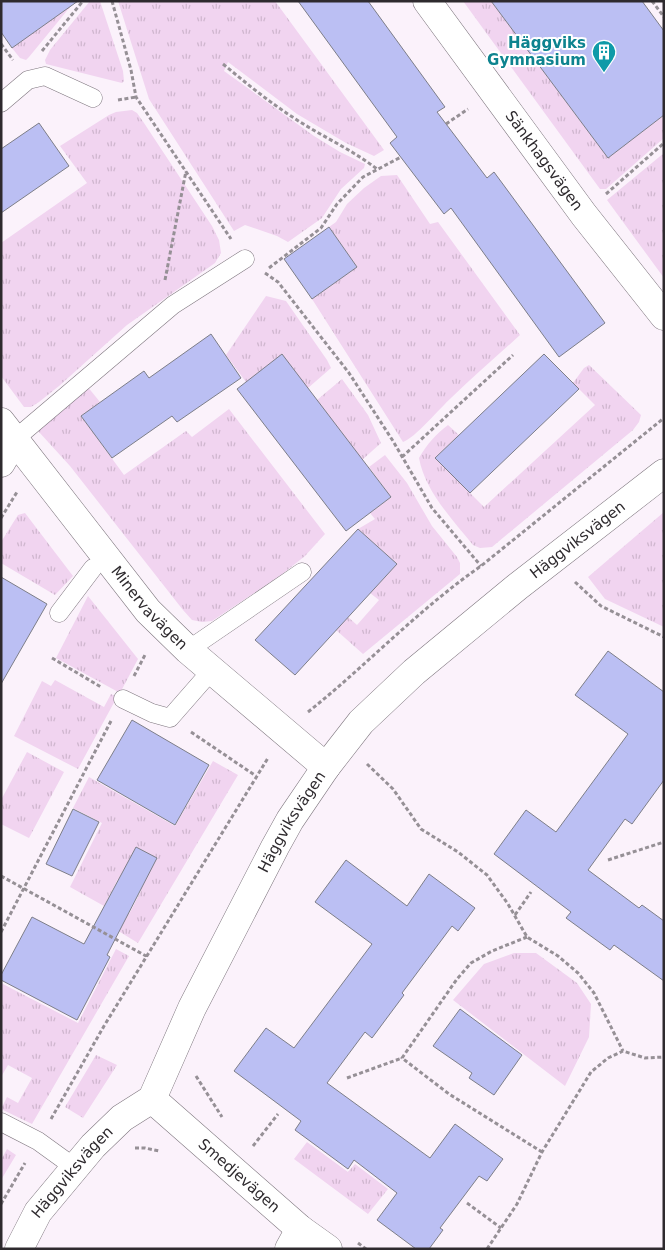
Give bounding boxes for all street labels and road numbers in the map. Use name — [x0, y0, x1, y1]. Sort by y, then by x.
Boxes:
street label: Sänkhagsvägen — [502, 107, 587, 214]
street label: Häggviksvägen — [527, 497, 629, 582]
street label: Minervavägen — [107, 562, 191, 654]
street label: Häggviksvägen — [254, 768, 329, 876]
street label: Häggviksvägen — [28, 1123, 117, 1222]
street label: Smedjevägen — [195, 1135, 284, 1216]

